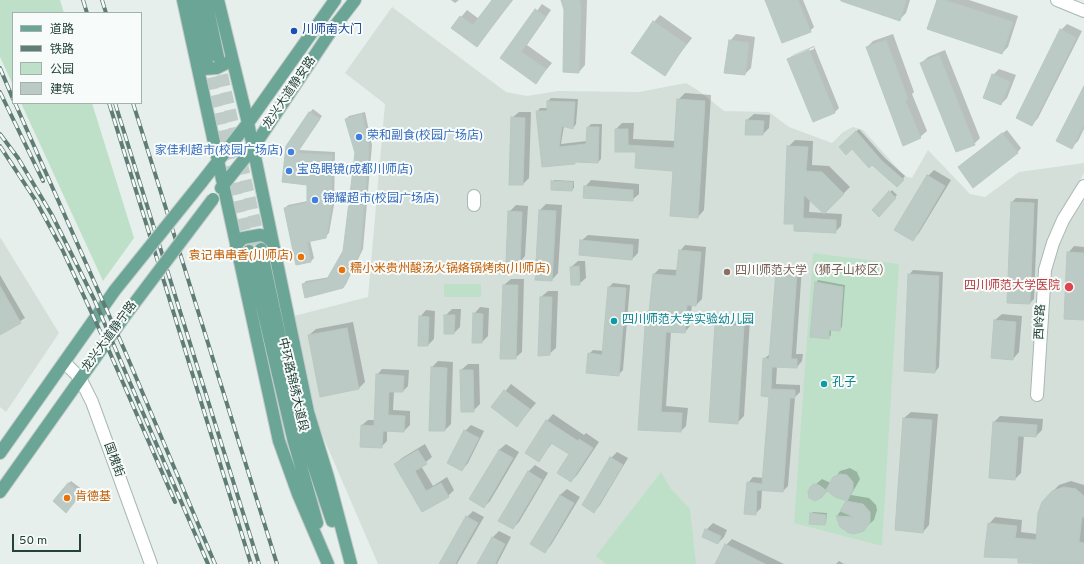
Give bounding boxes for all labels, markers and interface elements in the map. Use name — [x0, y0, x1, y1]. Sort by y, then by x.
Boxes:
legend — [12, 12, 142, 104]
text: 道路 — [50, 22, 74, 38]
place label: 川师南大门 — [302, 24, 362, 38]
marker: 川师南大门 — [289, 26, 299, 36]
text: 铁路 — [50, 42, 74, 58]
street label: 龙兴大道静安路 — [261, 54, 319, 132]
text: 公园 — [50, 62, 74, 78]
text: 建筑 — [50, 82, 74, 98]
place label: 荣和副食(校园广场店) — [367, 130, 483, 144]
marker: 荣和副食(校园广场店) — [354, 132, 364, 142]
place label: 家佳利超市(校园广场店) — [155, 145, 283, 159]
marker: 家佳利超市(校园广场店) — [286, 147, 296, 157]
place label: 宝岛眼镜(成都川师店) — [297, 164, 413, 178]
marker: 宝岛眼镜(成都川师店) — [284, 166, 294, 176]
place label: 锦耀超市(校园广场店) — [323, 193, 439, 207]
marker: 锦耀超市(校园广场店) — [310, 195, 320, 205]
place label: 袁记串串香(川师店) — [189, 250, 293, 264]
marker: 袁记串串香(川师店) — [296, 252, 306, 262]
place label: 糯小米·贵州酸汤火锅·烙锅烤肉(川师店) — [350, 263, 550, 277]
marker: 糯小米·贵州酸汤火锅·烙锅烤肉(川师店) — [337, 265, 347, 275]
place label: 四川师范大学（狮子山校区） — [735, 265, 891, 279]
marker: 四川师范大学（狮子山校区） — [722, 267, 732, 277]
place label: 四川师范大学医院 — [964, 280, 1060, 294]
marker: 四川师范大学医院 — [1063, 281, 1075, 293]
street label: 龙兴大道静宁路 — [79, 299, 141, 375]
street label: 西岭路 — [1033, 304, 1049, 340]
place label: 四川师范大学实验幼儿园 — [622, 314, 754, 328]
marker: 四川师范大学实验幼儿园 — [609, 316, 619, 326]
street label: 中环路锦绣大道段 — [274, 337, 310, 433]
place label: 孔子 — [832, 377, 856, 391]
marker: 孔子 — [819, 379, 829, 389]
street label: 国槐街 — [100, 441, 126, 479]
place label: 肯德基 — [75, 491, 111, 505]
marker: 肯德基 — [62, 493, 72, 503]
scale bar — [14, 526, 83, 552]
text: 50 m — [19, 533, 47, 549]

